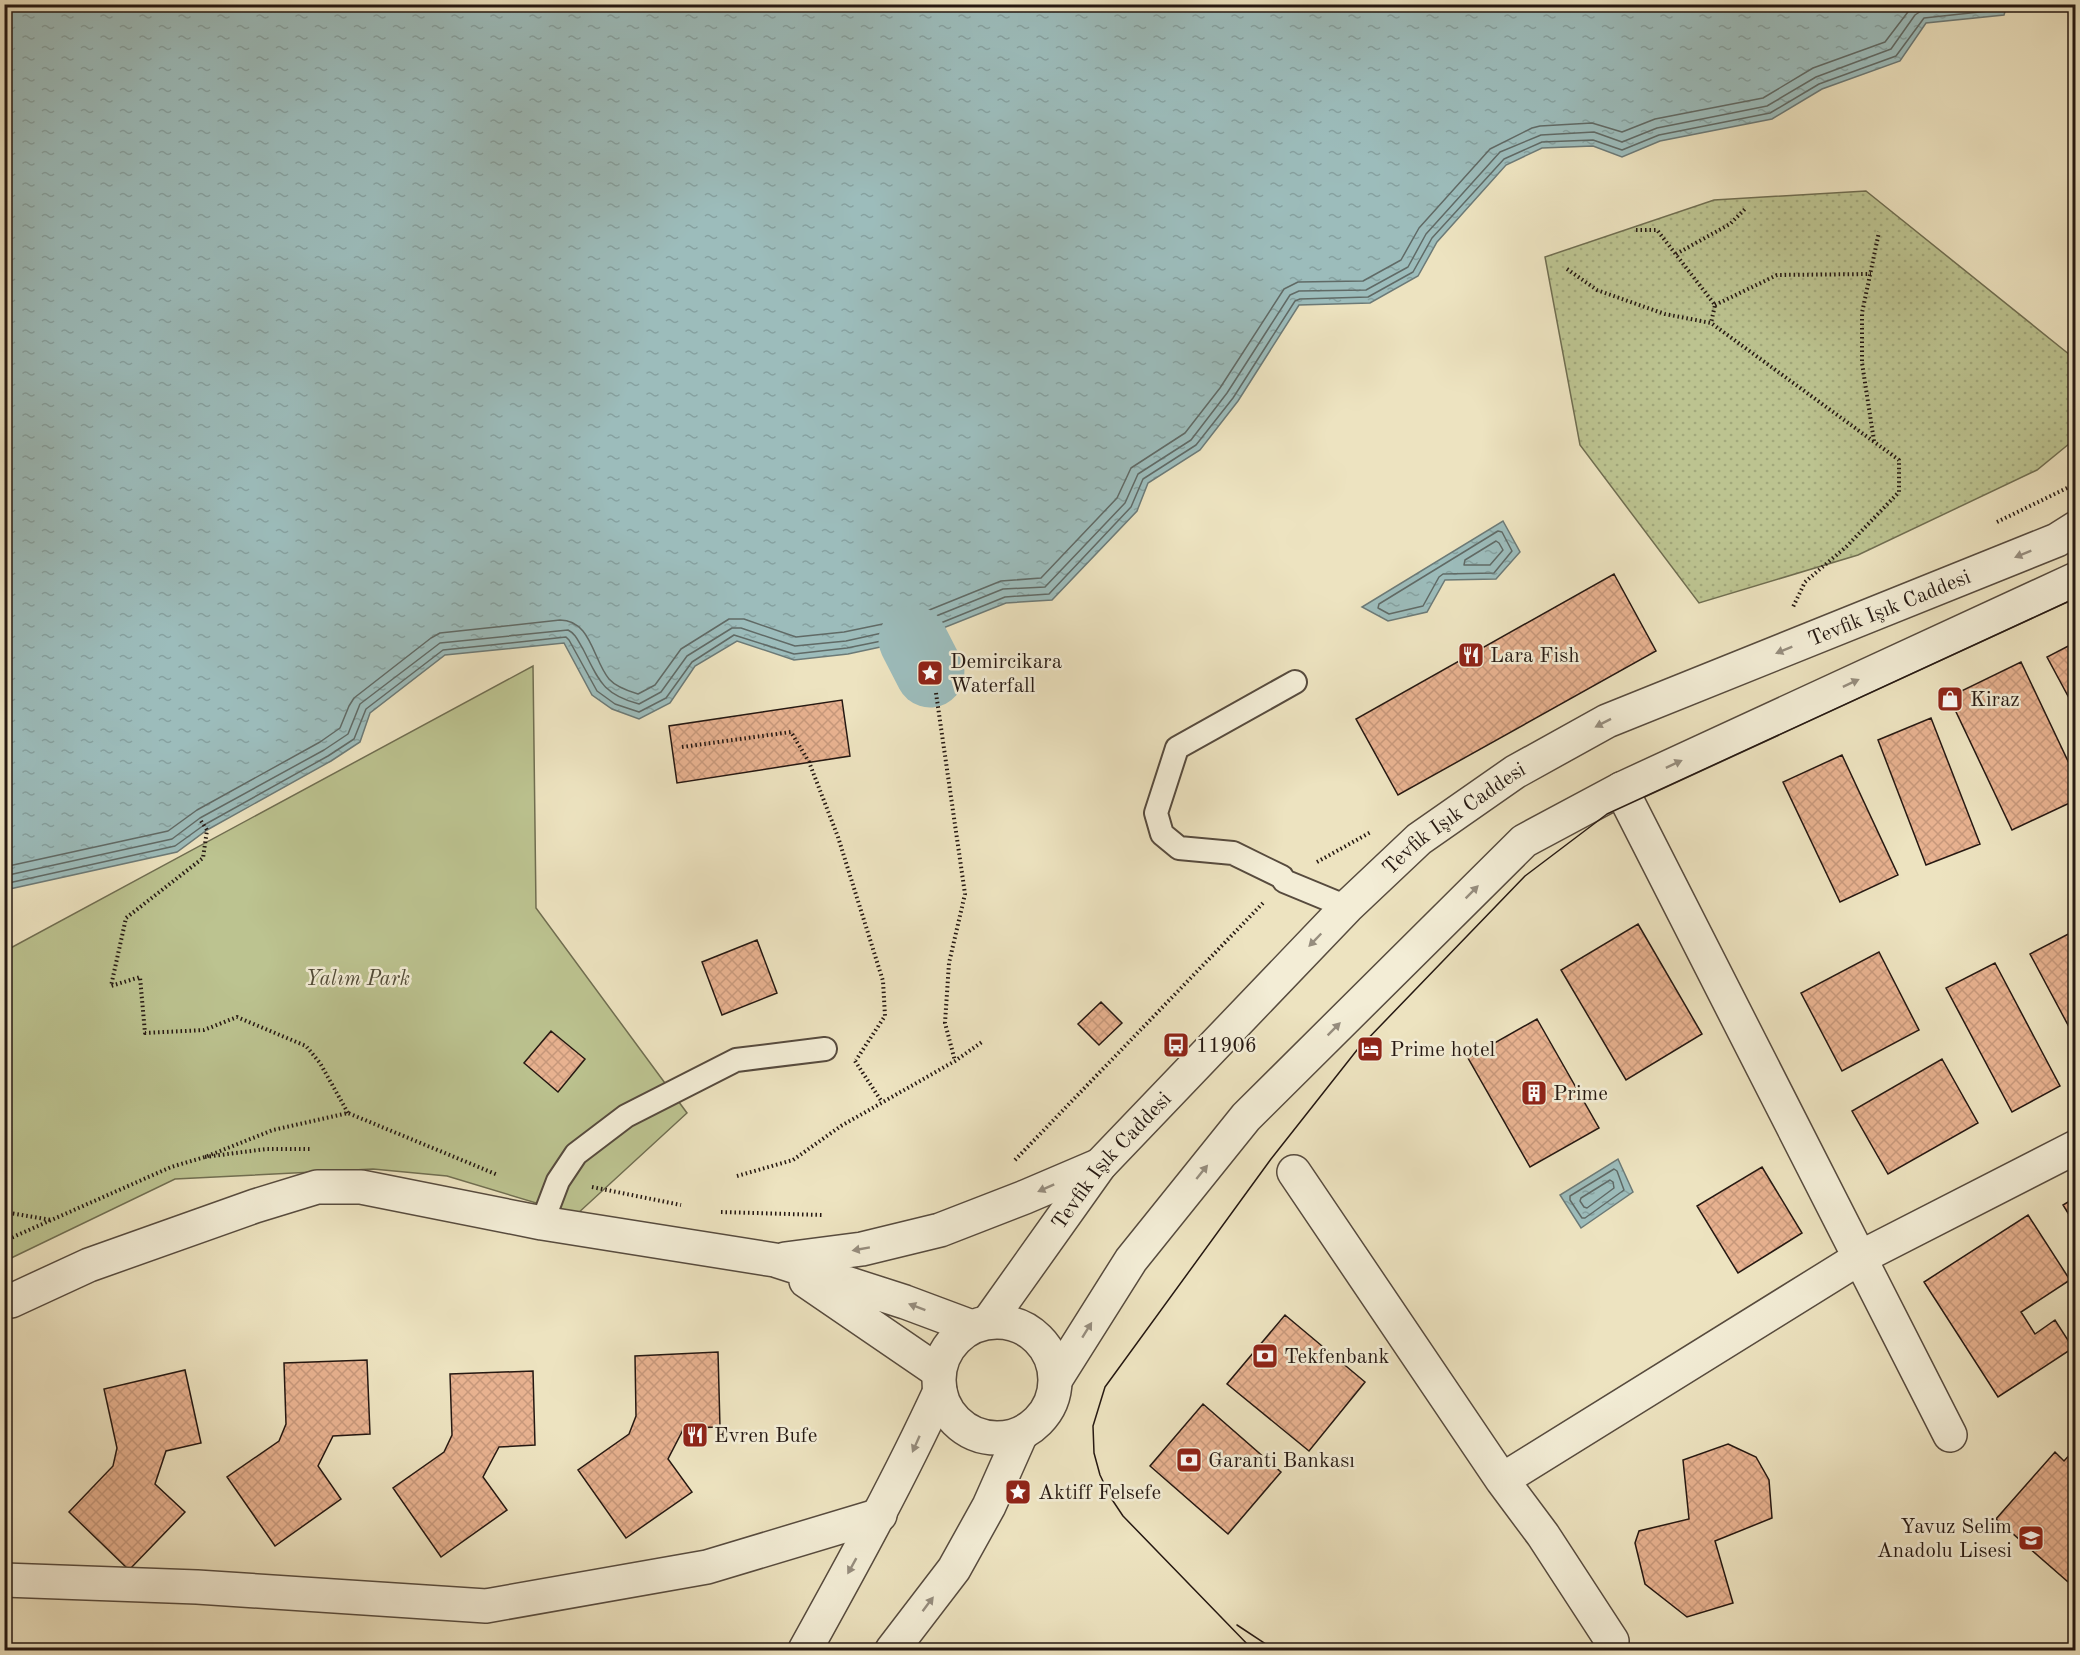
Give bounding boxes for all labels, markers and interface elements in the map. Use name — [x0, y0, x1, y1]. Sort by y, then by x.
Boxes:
one-way arrow — [2014, 549, 2032, 559]
street label: Tevfik Işık Caddesi — [1805, 567, 1974, 651]
restaurant icon: Lara Fish — [1456, 640, 1486, 670]
place label: Lara Fish — [1490, 646, 1580, 667]
one-way arrow — [1775, 646, 1793, 655]
place label: Demircikara Waterfall — [950, 652, 1062, 697]
place icon: Demircikara Waterfall — [915, 658, 945, 688]
one-way arrow — [1843, 678, 1860, 687]
shop icon: Kiraz — [1935, 684, 1965, 714]
place label: Kiraz — [1970, 690, 2020, 711]
one-way arrow — [1595, 718, 1612, 728]
street label: Tevfik Işık Caddesi — [1379, 759, 1529, 879]
one-way arrow — [1666, 760, 1683, 769]
one-way arrow — [1465, 885, 1479, 899]
one-way arrow — [1308, 932, 1322, 947]
park label: Yalım Park — [306, 969, 410, 990]
one-way arrow — [1326, 1022, 1341, 1036]
bus stop icon: 11906 — [1161, 1030, 1191, 1060]
hotel icon: Prime hotel — [1355, 1034, 1385, 1064]
place label: 11906 — [1196, 1036, 1257, 1057]
place label: Prime hotel — [1390, 1040, 1496, 1061]
building icon: Prime — [1519, 1078, 1549, 1108]
place label: Prime — [1553, 1084, 1608, 1105]
street label: Tevfik Işık Caddesi — [1049, 1089, 1176, 1234]
one-way arrow — [1195, 1164, 1208, 1180]
one-way arrow — [1037, 1183, 1055, 1193]
one-way arrow — [852, 1244, 871, 1253]
one-way arrow — [908, 1301, 926, 1311]
one-way arrow — [1082, 1321, 1093, 1338]
bank icon: Tekfenbank — [1250, 1341, 1280, 1371]
place label: Tekfenbank — [1284, 1347, 1390, 1368]
restaurant icon: Evren Bufe — [680, 1420, 710, 1450]
place label: Evren Bufe — [714, 1426, 817, 1447]
one-way arrow — [911, 1436, 920, 1453]
bank icon: Garanti Bankası — [1174, 1445, 1204, 1475]
place label: Garanti Bankası — [1208, 1451, 1355, 1472]
place icon: Aktiff Felsefe — [1003, 1477, 1033, 1507]
place label: Aktiff Felsefe — [1038, 1483, 1161, 1504]
place label: Yavuz Selim Anadolu Lisesi — [1877, 1517, 2012, 1562]
school or university icon: Yavuz Selim Anadolu Lisesi — [2016, 1523, 2046, 1553]
one-way arrow — [846, 1558, 857, 1574]
one-way arrow — [921, 1596, 933, 1611]

